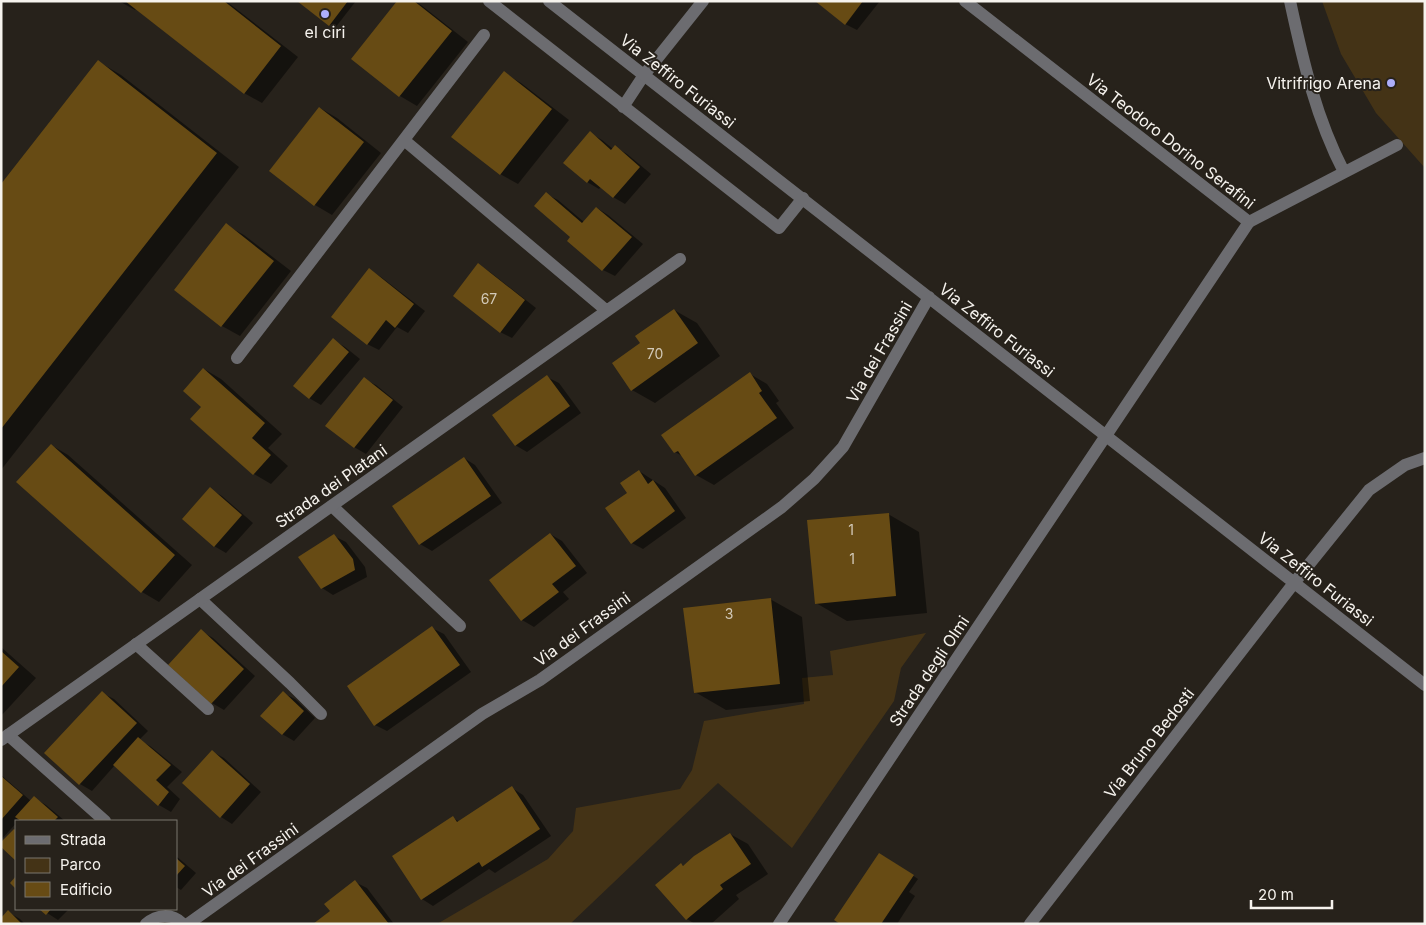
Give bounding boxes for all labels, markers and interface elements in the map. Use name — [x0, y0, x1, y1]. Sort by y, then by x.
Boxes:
marker: el ciri — [319, 8, 331, 20]
place label: el ciri — [305, 22, 345, 42]
street label: Via Zeffiro Furiassi — [616, 30, 740, 132]
street label: Via Teodoro Dorino Serafini — [1083, 69, 1259, 213]
place label: Vitrifrigo Arena — [1266, 73, 1381, 93]
marker: Vitrifrigo Arena — [1385, 77, 1397, 89]
street label: Via Zeffiro Furiassi — [935, 279, 1059, 381]
house number: 67 — [481, 290, 497, 307]
street label: Via dei Frassini — [842, 298, 916, 406]
house number: 70 — [647, 345, 663, 362]
street label: Strada dei Platani — [271, 440, 391, 532]
house number: 1 — [848, 521, 854, 538]
street label: Via Zeffiro Furiassi — [1254, 528, 1378, 630]
house number: 1 — [849, 550, 855, 567]
street label: Via dei Frassini — [530, 587, 634, 671]
house number: 3 — [725, 605, 733, 622]
street label: Strada degli Olmi — [885, 612, 973, 730]
street label: Via Bruno Bedosti — [1100, 684, 1198, 802]
street label: Via dei Frassini — [198, 818, 302, 902]
legend — [15, 820, 178, 910]
text: Strada — [60, 830, 106, 849]
text: Parco — [60, 855, 101, 874]
scale bar — [1251, 878, 1332, 910]
text: Edificio — [60, 880, 112, 899]
text: 20 m — [1258, 885, 1294, 904]

